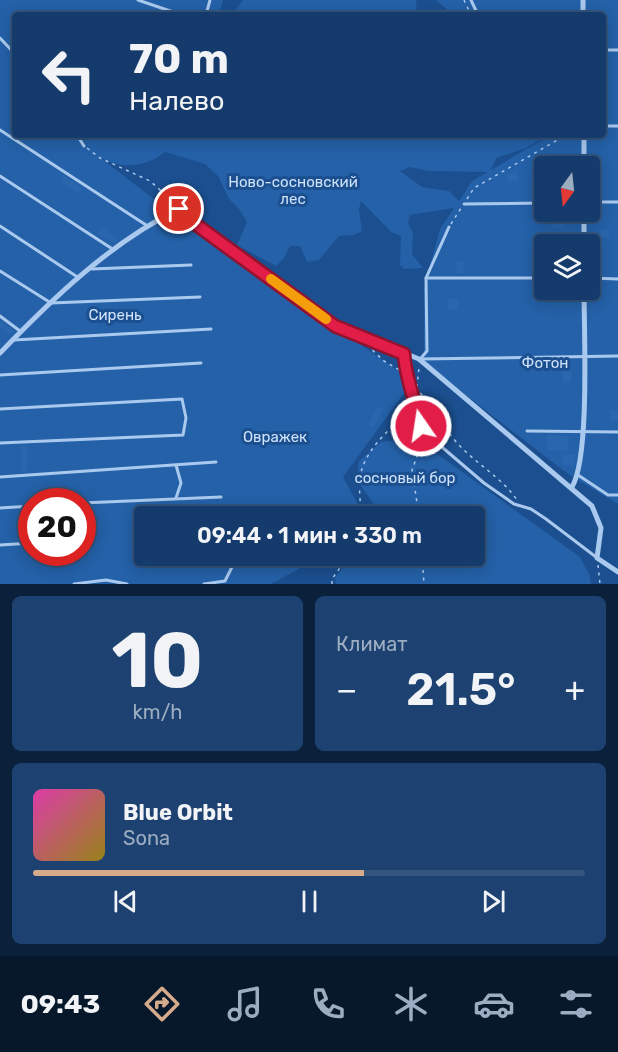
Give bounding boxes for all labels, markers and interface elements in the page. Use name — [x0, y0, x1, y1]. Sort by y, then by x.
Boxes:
text: 70 m — [129, 34, 229, 84]
icon: left — [30, 36, 108, 114]
text: Налево — [129, 85, 225, 117]
north arrow — [534, 156, 600, 222]
map controls — [534, 156, 600, 300]
park label: Ново-сосновский лес — [228, 173, 358, 208]
pin — [153, 183, 204, 234]
icon: arrive — [162, 192, 195, 225]
button: layers — [534, 234, 600, 300]
park label: Сирень — [88, 306, 142, 324]
park label: Фотон — [522, 354, 568, 372]
position arrow — [389, 394, 453, 458]
park label: Овражек — [243, 428, 307, 446]
park label: сосновый бор — [354, 469, 456, 487]
speed limit sign: 20 — [18, 488, 96, 566]
text: 09:44 · 1 мин · 330 m — [197, 522, 422, 549]
text: 10 — [112, 614, 203, 707]
text: Климат — [336, 632, 408, 656]
text: 21.5° — [406, 663, 516, 716]
text: − — [336, 670, 357, 709]
text: + — [564, 670, 585, 709]
text: km/h — [133, 700, 182, 724]
text: Blue Orbit — [123, 799, 233, 826]
text: Sona — [123, 826, 170, 850]
icon: previous — [109, 885, 142, 918]
icon: pause — [293, 885, 326, 918]
icon: next — [477, 885, 510, 918]
icon: directions — [141, 983, 183, 1025]
icon: music — [224, 983, 266, 1025]
icon: phone — [307, 983, 349, 1025]
icon: climate — [390, 983, 432, 1025]
icon: car — [473, 983, 515, 1025]
icon: filters — [555, 983, 597, 1025]
text: 09:43 — [20, 988, 100, 1020]

